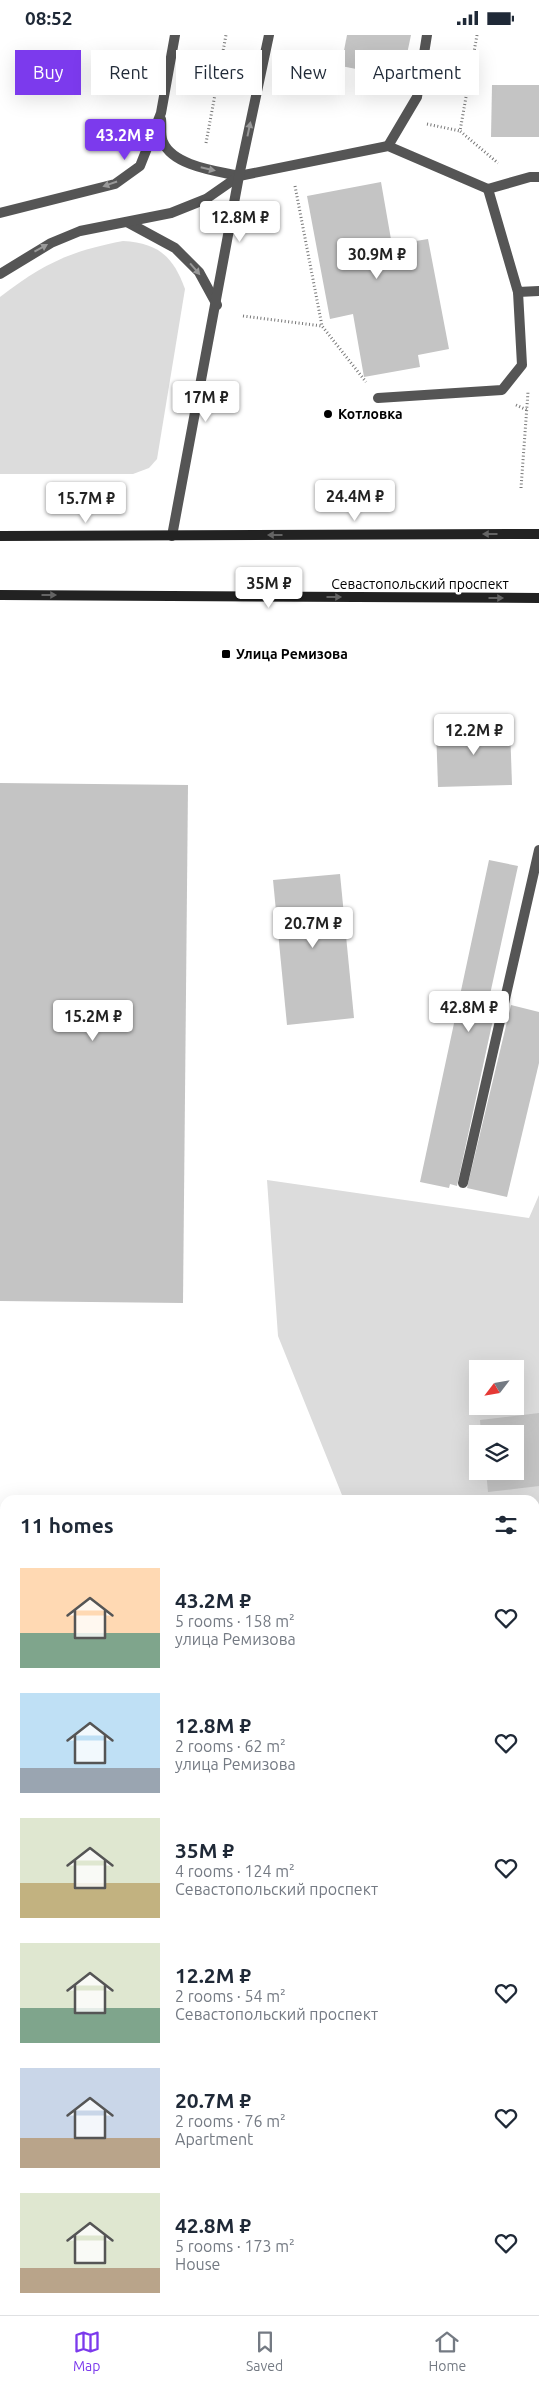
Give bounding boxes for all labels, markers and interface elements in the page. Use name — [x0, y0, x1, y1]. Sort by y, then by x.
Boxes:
text: 08:52 — [25, 7, 73, 29]
chip: Buy — [15, 50, 81, 95]
chip: Rent — [91, 50, 166, 95]
chip: Filters — [176, 50, 262, 95]
chip: New — [272, 50, 345, 95]
chip: Apartment — [355, 50, 479, 95]
pin: 43.2M ₽ — [79, 119, 171, 161]
one-way arrow — [246, 120, 254, 136]
text: 43.2M ₽ — [96, 126, 154, 144]
one-way arrow — [200, 165, 215, 173]
one-way arrow — [102, 180, 117, 188]
pin: 12.8M ₽ — [194, 201, 286, 243]
text: 12.8M ₽ — [211, 208, 269, 226]
pin: 30.9M ₽ — [331, 237, 423, 280]
one-way arrow — [34, 244, 49, 252]
text: 30.9M ₽ — [348, 245, 406, 263]
one-way arrow — [190, 262, 201, 275]
pin: 17M ₽ — [171, 381, 241, 423]
text: 17M ₽ — [183, 388, 229, 406]
place label: Котловка — [338, 406, 403, 422]
marker: Котловка — [322, 408, 334, 420]
pin: 24.4M ₽ — [309, 479, 401, 522]
pin: 15.7M ₽ — [40, 481, 132, 524]
text: 24.4M ₽ — [326, 487, 384, 505]
text: 15.7M ₽ — [57, 489, 115, 507]
one-way arrow — [482, 530, 498, 538]
one-way arrow — [267, 531, 283, 539]
pin: 35M ₽ — [234, 567, 304, 609]
text: 35M ₽ — [246, 574, 292, 592]
street label: Севастопольский проспект — [331, 576, 509, 592]
one-way arrow — [41, 591, 57, 599]
one-way arrow — [326, 593, 342, 601]
one-way arrow — [488, 594, 504, 602]
place label: Улица Ремизова — [236, 646, 348, 662]
marker: Улица Ремизова — [220, 648, 232, 660]
pin: 12.2M ₽ — [428, 713, 520, 756]
text: 12.2M ₽ — [445, 721, 503, 739]
pin: 20.7M ₽ — [267, 907, 359, 949]
text: 20.7M ₽ — [284, 914, 342, 932]
pin: 42.8M ₽ — [423, 991, 515, 1033]
text: 42.8M ₽ — [440, 998, 498, 1016]
pin: 15.2M ₽ — [47, 999, 139, 1042]
text: 15.2M ₽ — [64, 1007, 122, 1025]
north arrow — [469, 1360, 524, 1415]
map controls — [469, 1360, 524, 1480]
button: layers — [469, 1425, 524, 1480]
icon: filters — [492, 1511, 520, 1539]
text: 11 homes — [20, 1513, 114, 1537]
icon: home — [60, 1588, 120, 1648]
text: 43.2M ₽ — [175, 1588, 251, 1612]
icon: heart — [492, 1604, 520, 1632]
text: 5 rooms · 158 m² — [175, 1612, 295, 1630]
text: улица Ремизова — [175, 1630, 296, 1648]
icon: home — [60, 1713, 120, 1773]
text: 12.8M ₽ — [175, 1713, 251, 1737]
icon: heart — [492, 1729, 520, 1757]
text: 2 rooms · 62 m² — [175, 1737, 286, 1755]
text: улица Ремизова — [175, 1755, 296, 1773]
icon: home — [60, 1838, 120, 1898]
text: 35M ₽ — [175, 1838, 234, 1862]
icon: heart — [492, 1854, 520, 1882]
text: 4 rooms · 124 m² — [175, 1862, 295, 1880]
text: Севастопольский проспект — [175, 1880, 378, 1898]
icon: home — [60, 1963, 120, 2023]
text: 12.2M ₽ — [175, 1963, 251, 1987]
icon: heart — [492, 1979, 520, 2007]
text: 2 rooms · 54 m² — [175, 1987, 286, 2005]
text: Севастопольский проспект — [175, 2005, 378, 2023]
icon: home — [60, 2088, 120, 2148]
text: 20.7M ₽ — [175, 2088, 251, 2112]
icon: heart — [492, 2104, 520, 2132]
text: 2 rooms · 76 m² — [175, 2112, 286, 2130]
text: Apartment — [175, 2130, 253, 2148]
icon: home — [60, 2213, 120, 2273]
text: 42.8M ₽ — [175, 2213, 251, 2237]
icon: heart — [492, 2229, 520, 2257]
text: 5 rooms · 173 m² — [175, 2237, 295, 2255]
text: House — [175, 2255, 220, 2273]
tab: Map — [73, 2328, 101, 2374]
tab: Saved — [246, 2328, 283, 2374]
tab: Home — [429, 2328, 466, 2374]

